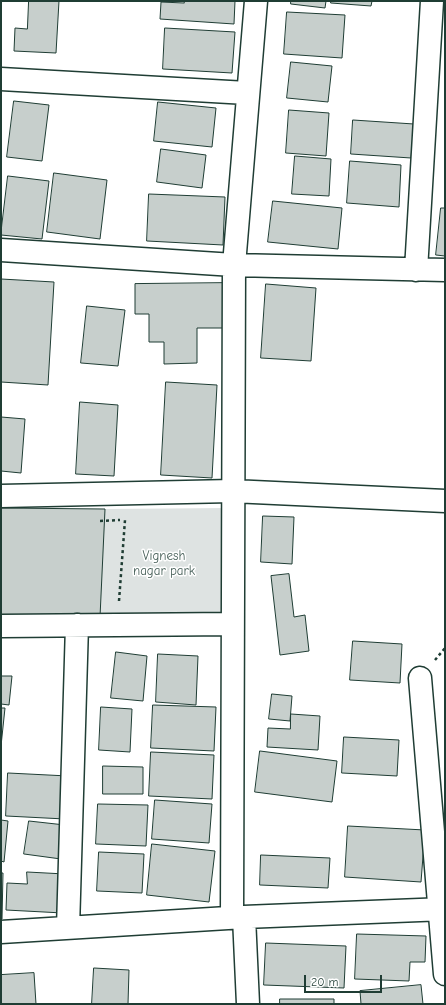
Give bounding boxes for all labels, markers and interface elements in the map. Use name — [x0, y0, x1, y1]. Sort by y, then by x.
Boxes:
park label: Vignesh nagar park — [133, 548, 195, 579]
scale bar — [306, 967, 384, 993]
text: 20 m — [311, 975, 339, 989]

